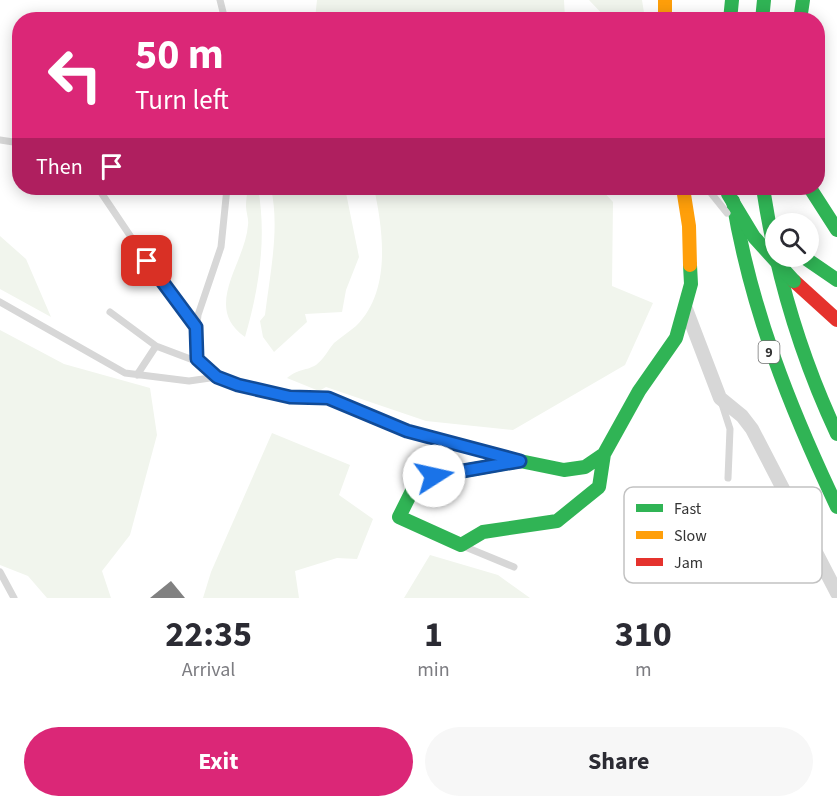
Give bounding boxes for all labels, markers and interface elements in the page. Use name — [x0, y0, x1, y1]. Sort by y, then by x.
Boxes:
text: 50 m — [135, 25, 224, 85]
icon: left — [36, 36, 114, 114]
text: Turn left — [135, 81, 229, 120]
icon: arrive — [95, 150, 128, 183]
text: Then — [36, 151, 83, 183]
map controls — [765, 213, 819, 267]
button: search — [765, 213, 819, 267]
pin — [121, 235, 172, 286]
icon: arrive — [130, 244, 163, 277]
road number: 9 — [758, 341, 780, 363]
position arrow — [402, 444, 466, 508]
legend — [624, 487, 822, 583]
text: Fast — [674, 498, 702, 520]
text: Slow — [674, 525, 707, 547]
text: Jam — [674, 552, 703, 574]
text: 22:35 — [165, 609, 252, 660]
text: 1 — [424, 609, 443, 660]
text: 310 — [615, 609, 672, 660]
text: Arrival — [182, 656, 235, 684]
text: min — [417, 656, 450, 684]
text: m — [635, 656, 652, 684]
button: Exit — [24, 727, 413, 796]
button: Share — [425, 727, 813, 796]

